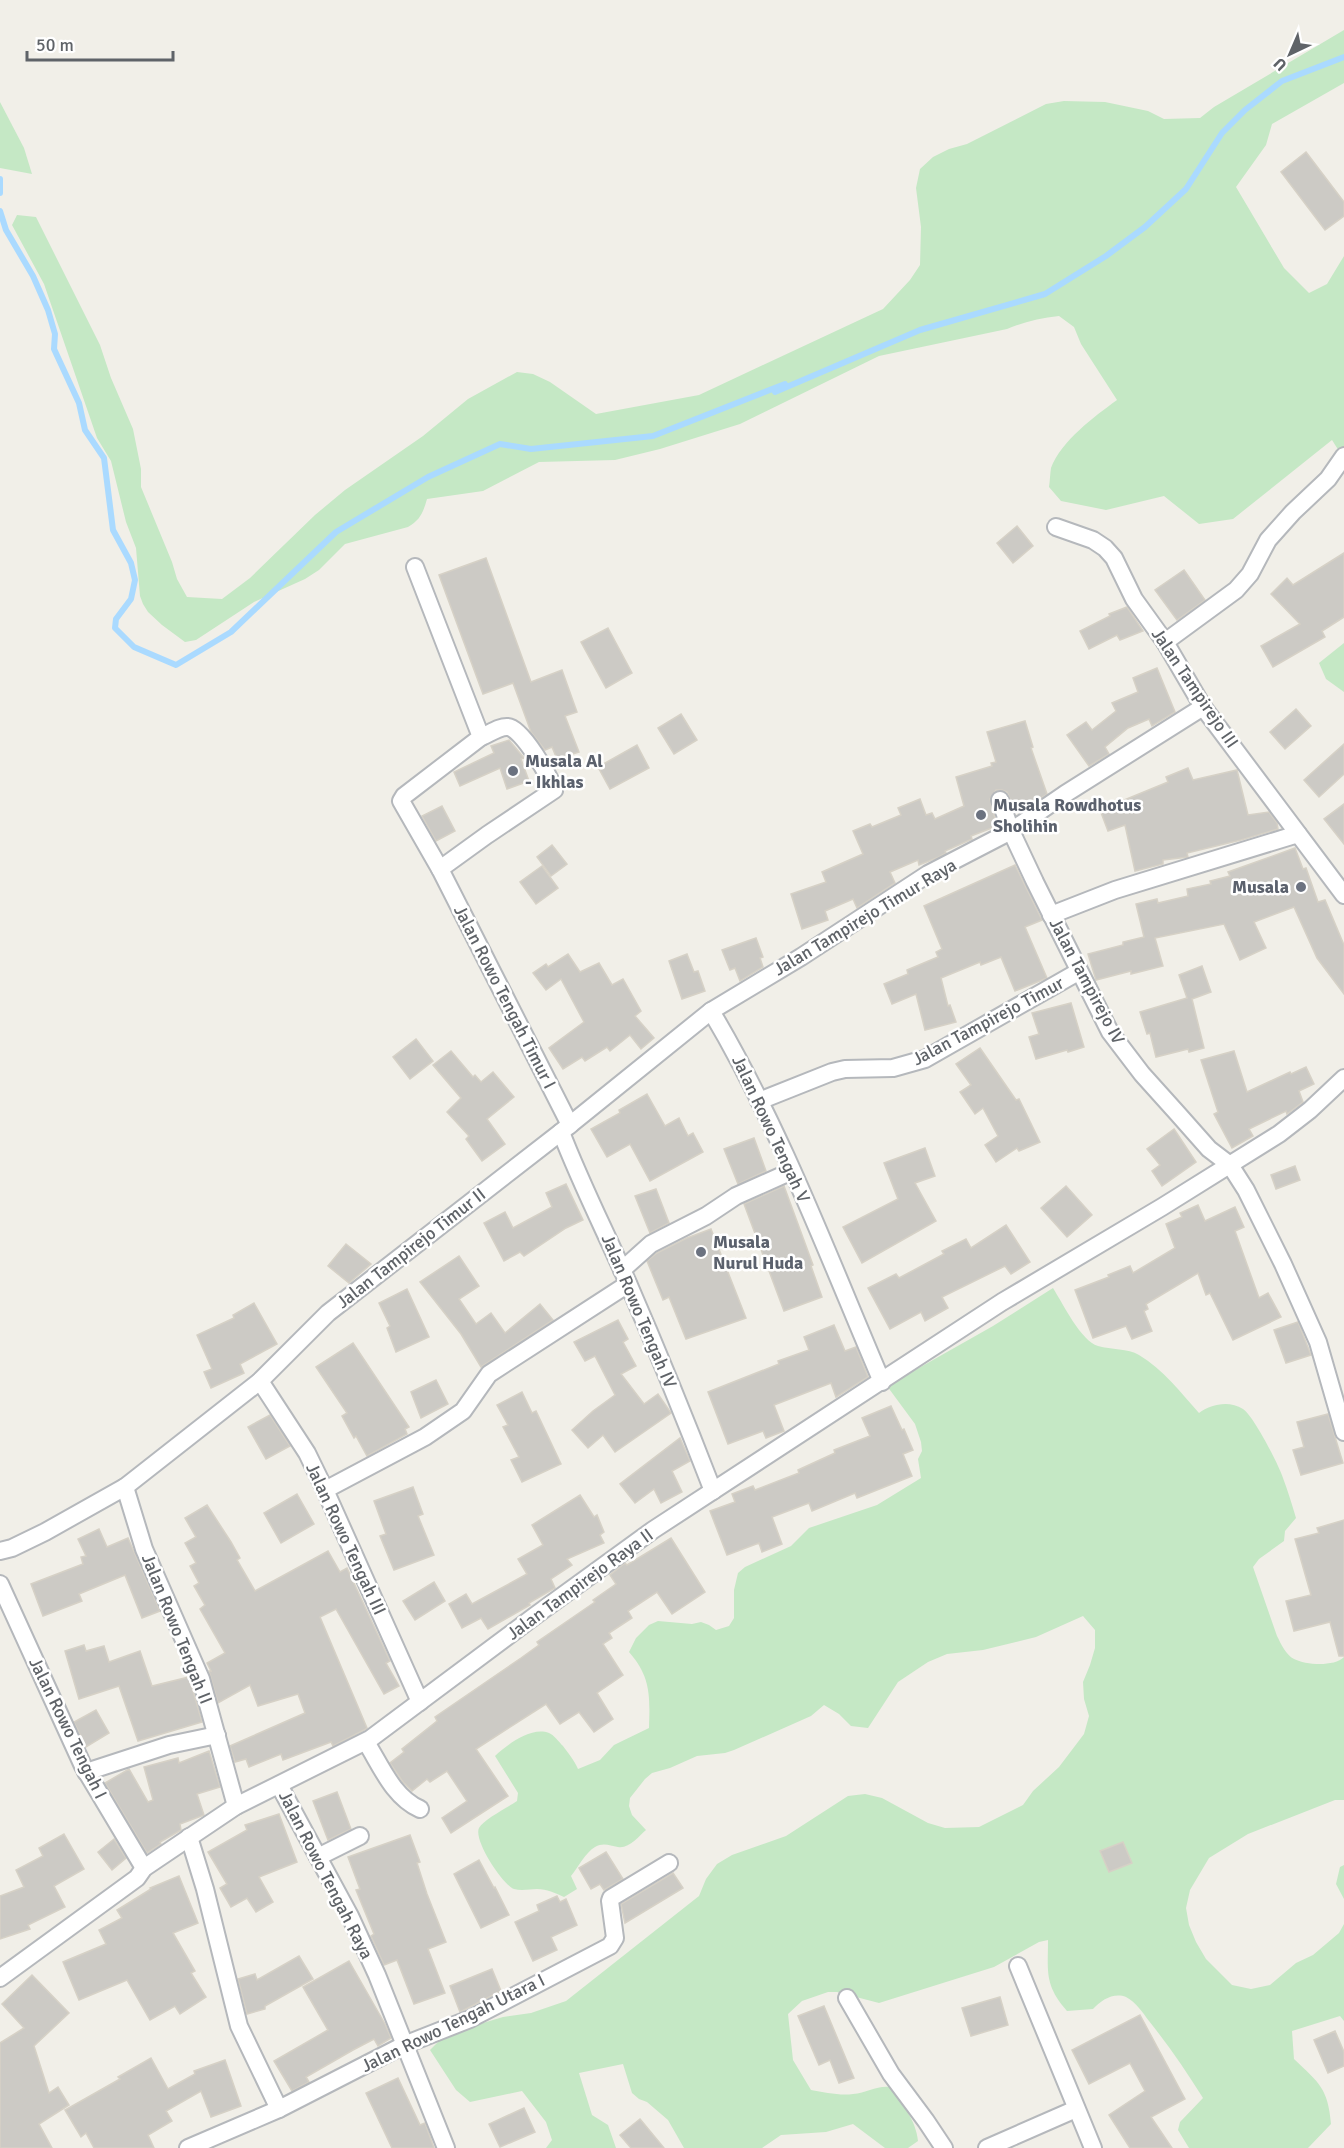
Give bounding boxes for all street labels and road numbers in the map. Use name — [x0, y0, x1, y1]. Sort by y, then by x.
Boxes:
street label: Jalan Tampirejo III — [1147, 624, 1243, 752]
street label: Jalan Tampirejo Timur Raya — [770, 854, 960, 980]
street label: Jalan Rowo Tengah Timur I — [449, 901, 561, 1093]
street label: Jalan Tampirejo IV — [1045, 914, 1130, 1048]
street label: Jalan Tampirejo Timur — [908, 972, 1068, 1070]
street label: Jalan Rowo Tengah V — [727, 1052, 815, 1207]
street label: Jalan Tampirejo Timur II — [332, 1183, 490, 1313]
street label: Jalan Rowo Tengah IV — [597, 1231, 682, 1392]
street label: Jalan Rowo Tengah III — [301, 1459, 391, 1619]
street label: Jalan Tampirejo Raya II — [503, 1524, 657, 1644]
street label: Jalan Rowo Tengah II — [137, 1551, 217, 1707]
street label: Jalan Rowo Tengah I — [24, 1654, 112, 1802]
street label: Jalan Rowo Tengah Raya — [274, 1787, 378, 1963]
street label: Jalan Rowo Tengah Utara I — [358, 1969, 548, 2077]

